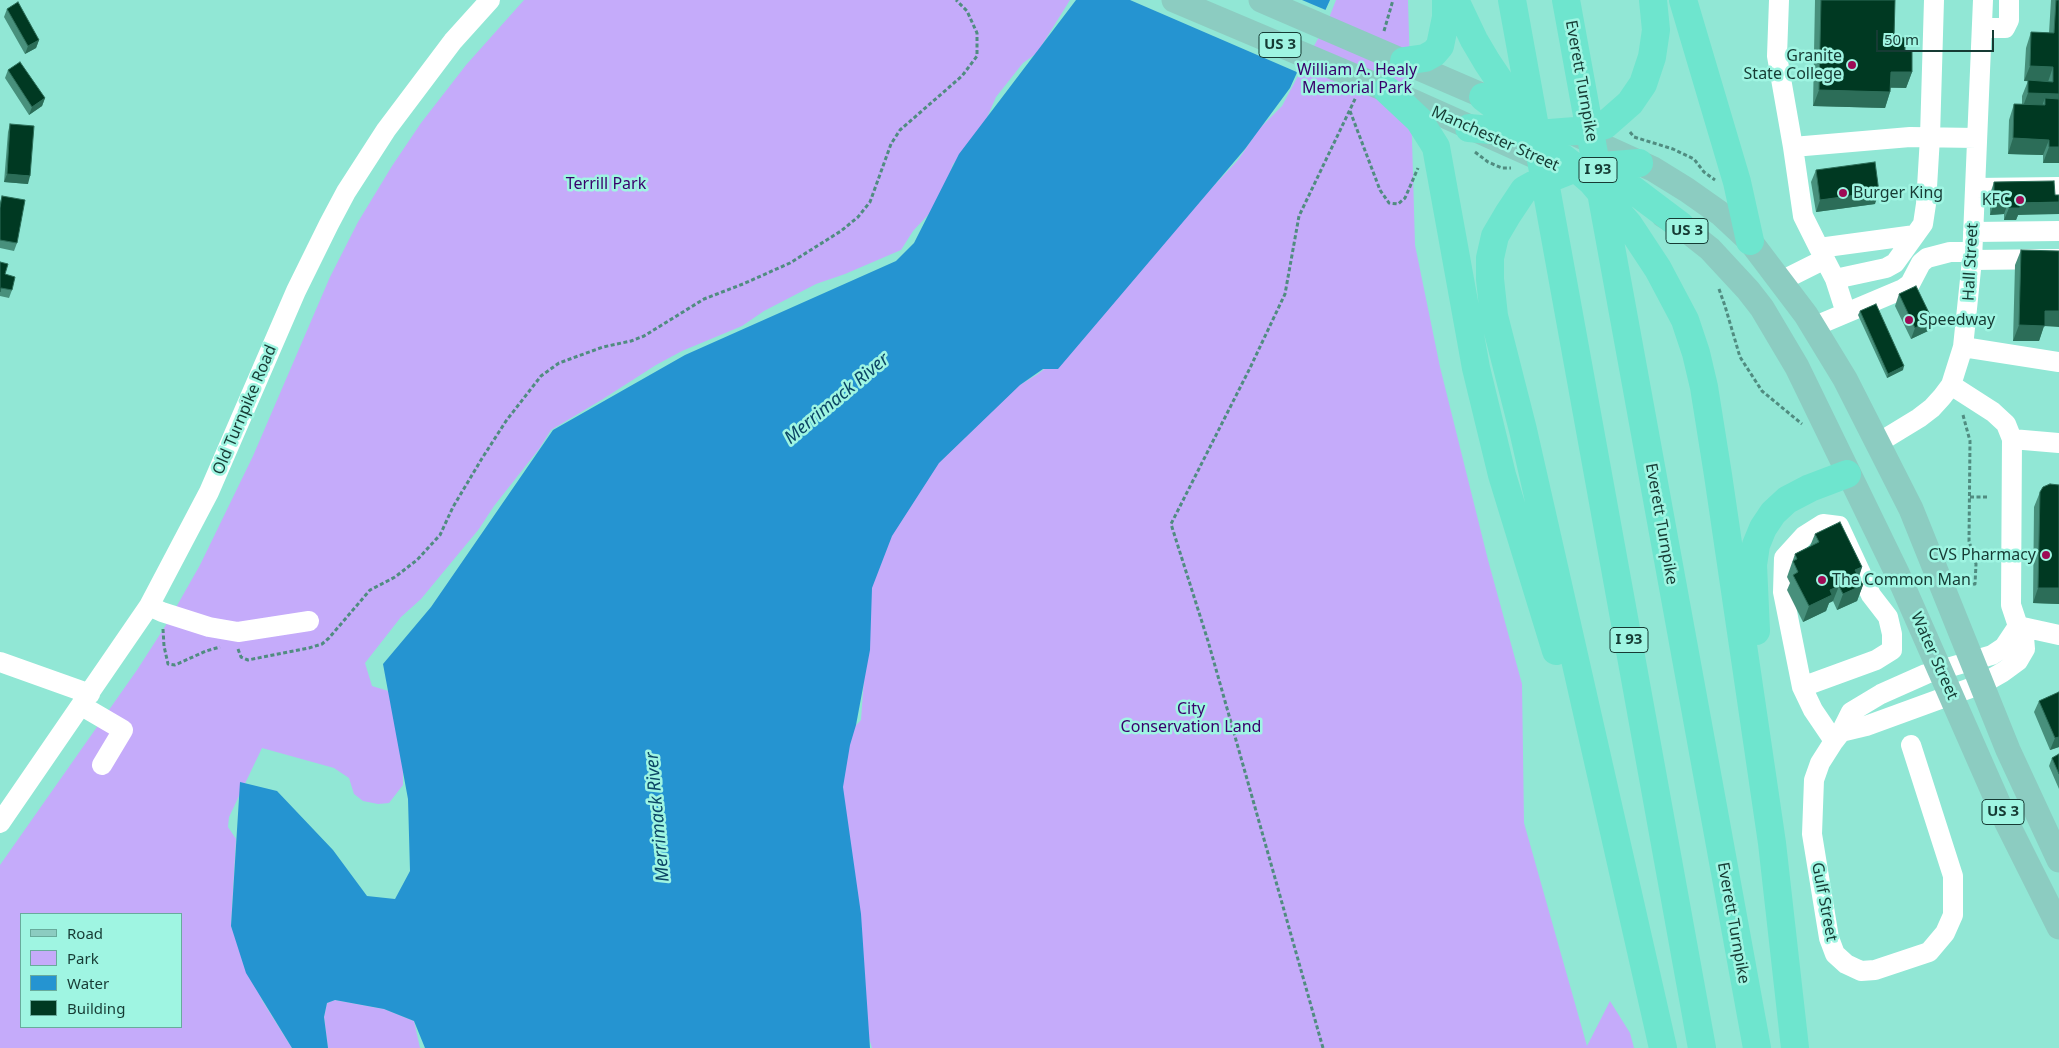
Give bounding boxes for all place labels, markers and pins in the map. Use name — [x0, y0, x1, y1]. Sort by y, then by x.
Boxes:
place label: Granite State College — [1744, 46, 1842, 84]
marker: Granite State College — [1846, 59, 1858, 71]
place label: Burger King — [1853, 183, 1943, 203]
marker: Burger King — [1837, 187, 1849, 199]
place label: KFC — [1982, 190, 2010, 210]
marker: KFC — [2014, 194, 2026, 206]
place label: Speedway — [1919, 310, 1995, 330]
marker: Speedway — [1903, 314, 1915, 326]
place label: CVS Pharmacy — [1928, 545, 2036, 565]
marker: CVS Pharmacy — [2040, 549, 2052, 561]
place label: The Common Man — [1832, 570, 1971, 590]
marker: The Common Man — [1816, 574, 1828, 586]

